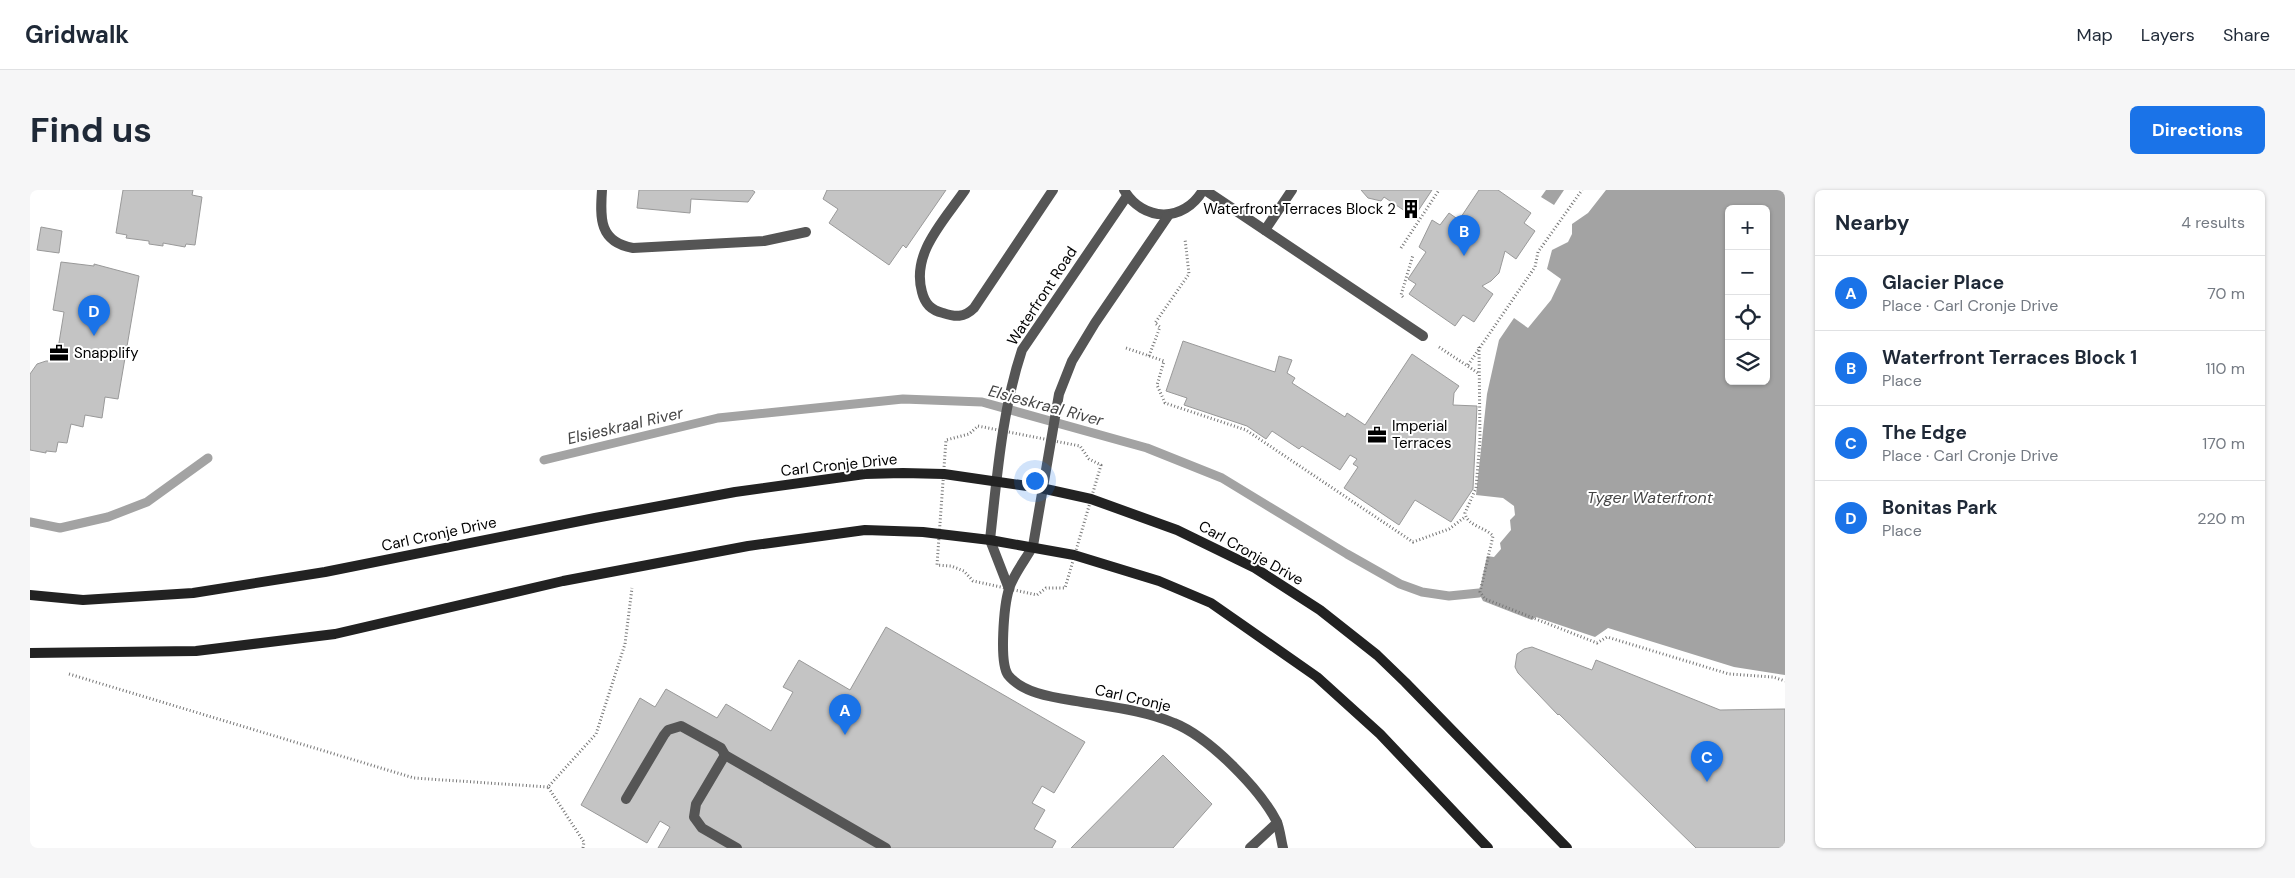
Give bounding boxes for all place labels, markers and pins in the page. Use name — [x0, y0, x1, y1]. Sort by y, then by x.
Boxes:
building icon: Waterfront Terraces Block 2 — [1400, 198, 1422, 220]
place label: Waterfront Terraces Block 2 — [1203, 199, 1396, 219]
pin: B — [1448, 215, 1480, 256]
pin: D — [78, 295, 110, 336]
office icon: Snapplify — [48, 342, 70, 364]
place label: Snapplify — [74, 343, 139, 363]
place label: Imperial Terraces — [1392, 416, 1451, 453]
office icon: Imperial Terraces — [1366, 424, 1388, 446]
pin: A — [829, 694, 861, 735]
pin: C — [1691, 741, 1723, 782]

